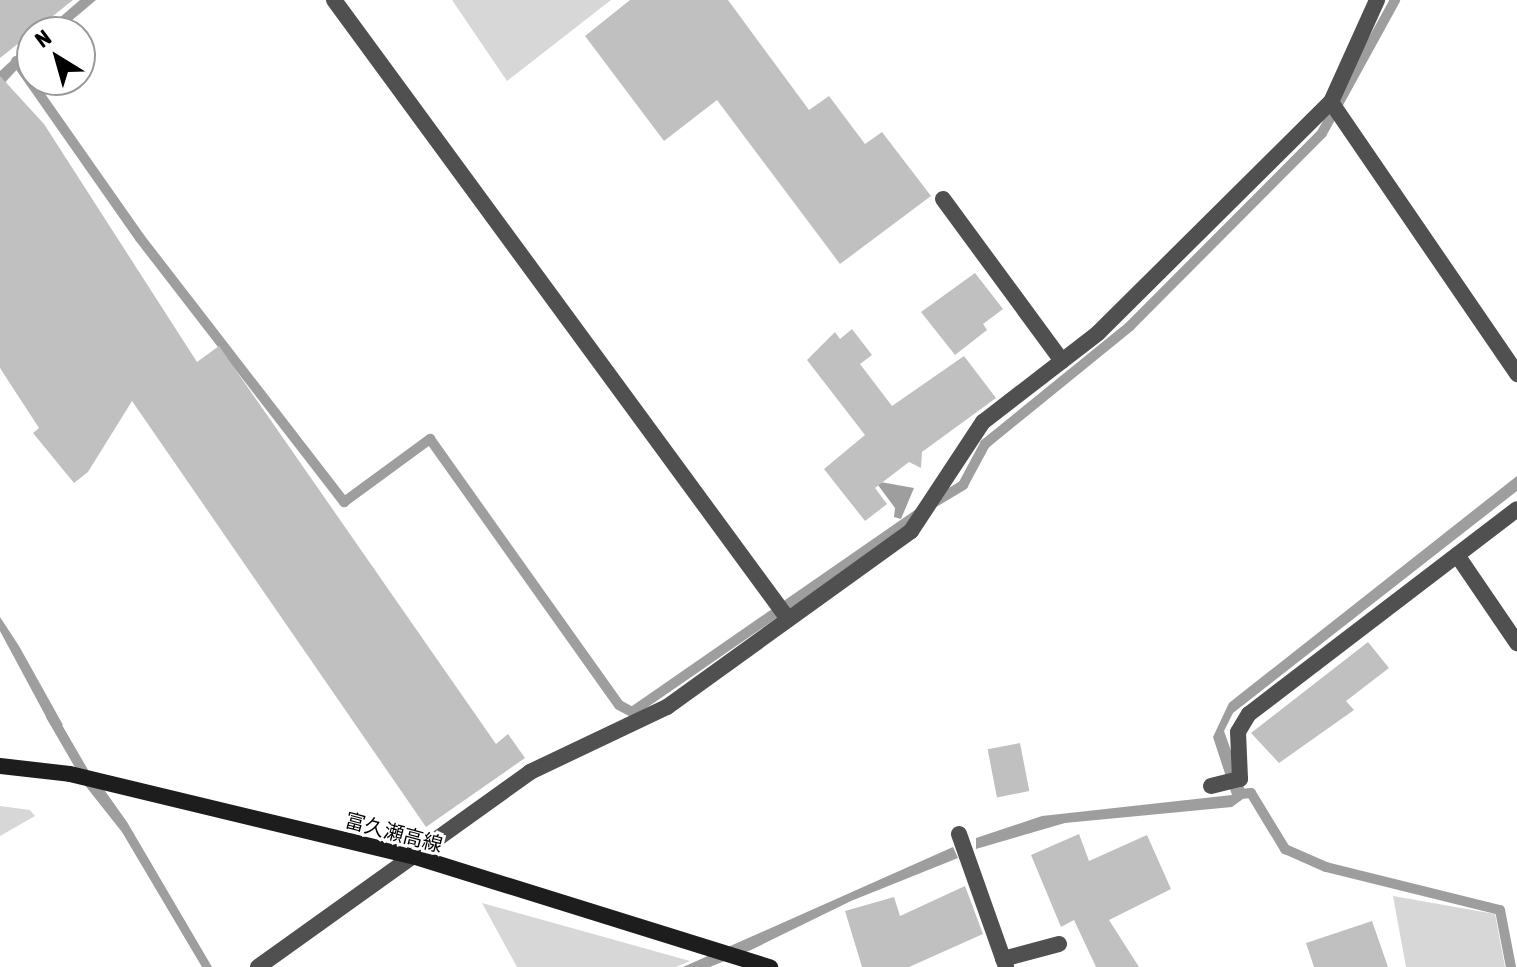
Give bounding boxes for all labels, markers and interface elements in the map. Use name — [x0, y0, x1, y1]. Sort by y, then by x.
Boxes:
north arrow — [16, 16, 96, 96]
text: N — [30, 24, 56, 53]
street label: 富久瀬高線 — [343, 807, 445, 857]

